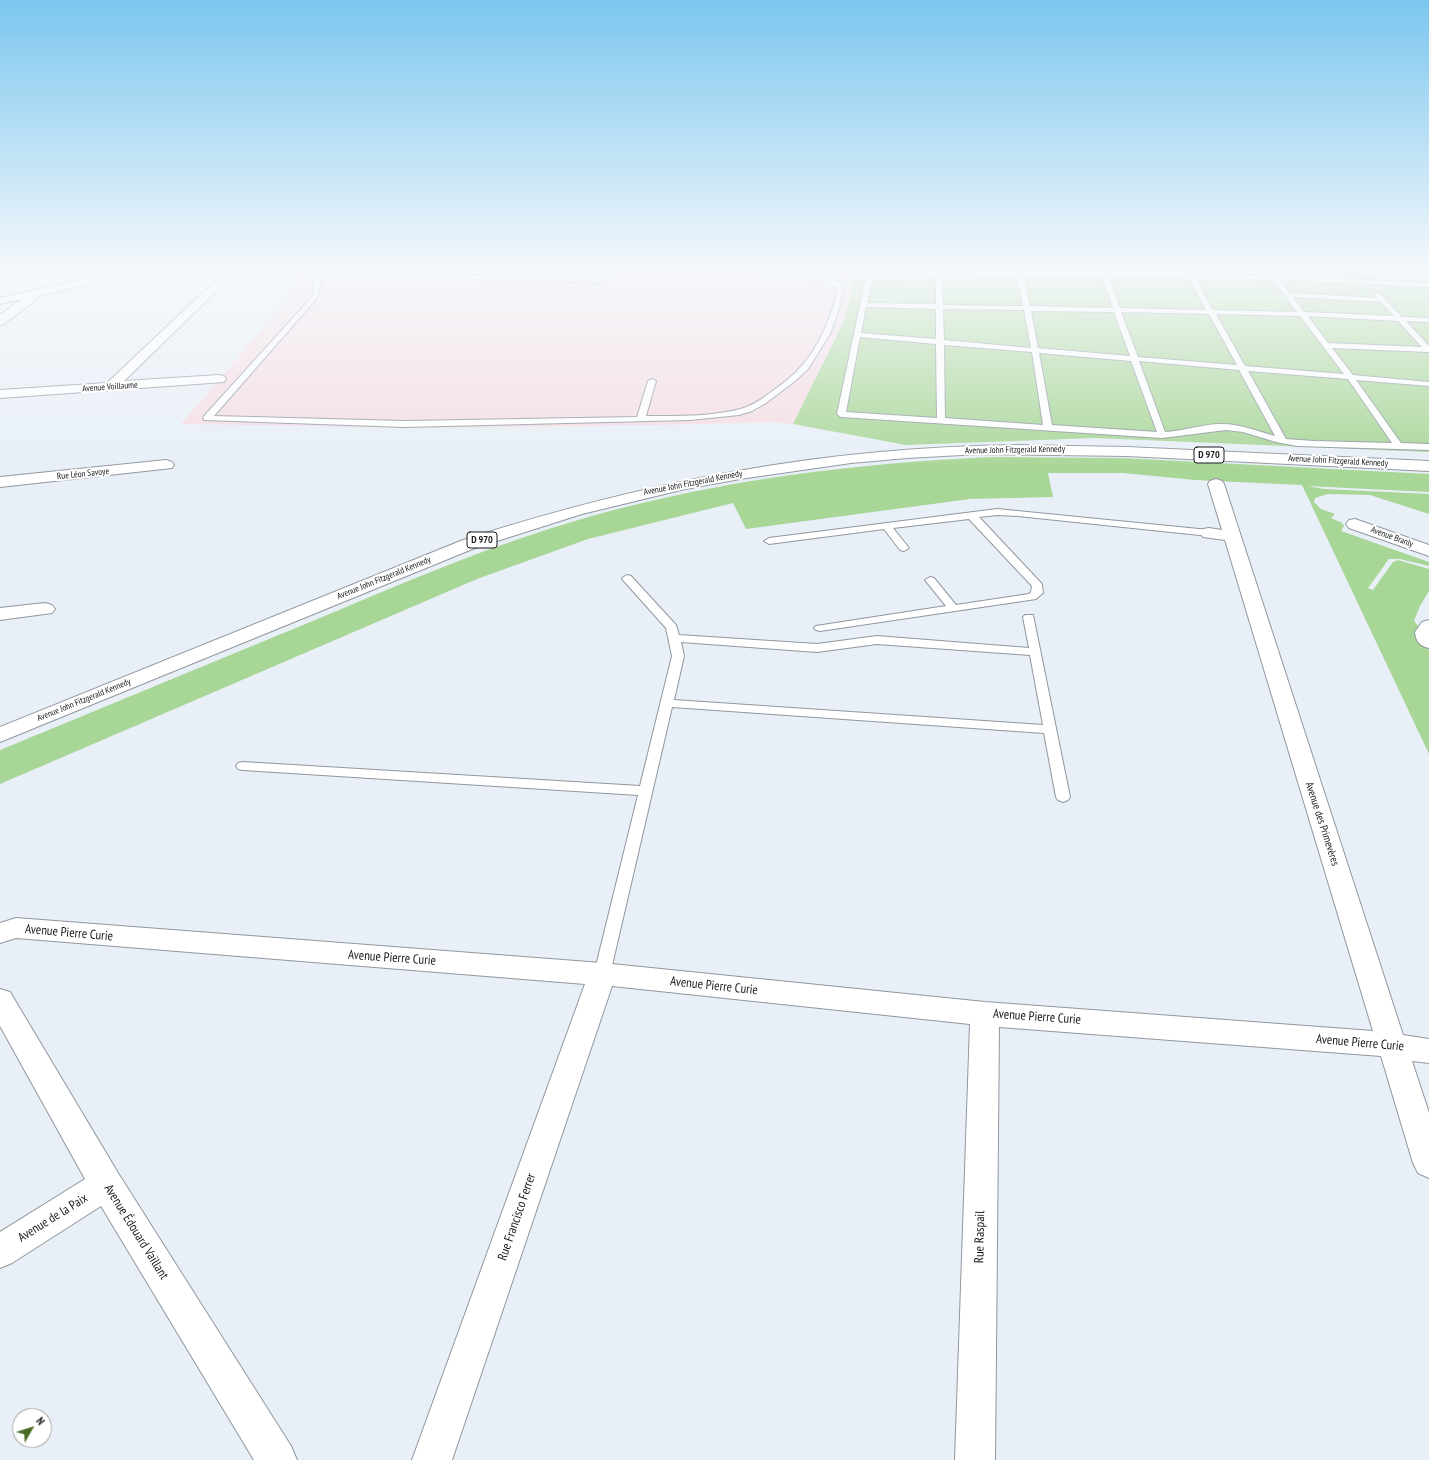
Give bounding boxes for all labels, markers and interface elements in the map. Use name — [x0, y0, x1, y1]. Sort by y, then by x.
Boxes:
street label: Avenue Voillaume — [82, 380, 138, 394]
street label: Avenue John Fitzgerald Kennedy — [965, 444, 1065, 456]
road number: D 970 — [1194, 447, 1224, 463]
street label: Avenue John Fitzgerald Kennedy — [1288, 453, 1388, 469]
street label: Rue Léon Savoye — [56, 466, 110, 482]
street label: Avenue John Fitzgerald Kennedy — [643, 468, 743, 498]
street label: Avenue Branly — [1369, 524, 1415, 550]
road number: D 970 — [467, 532, 497, 548]
street label: Avenue John Fitzgerald Kennedy — [336, 554, 432, 602]
street label: Avenue John Fitzgerald Kennedy — [36, 676, 132, 724]
street label: Avenue des Primevères — [1302, 781, 1342, 867]
street label: Avenue Pierre Curie — [24, 921, 114, 945]
street label: Avenue Pierre Curie — [348, 947, 436, 969]
street label: Avenue Pierre Curie — [669, 974, 759, 998]
street label: Avenue Pierre Curie — [993, 1006, 1081, 1028]
street label: Avenue Pierre Curie — [1315, 1031, 1405, 1055]
street label: Rue Francisco Ferrer — [495, 1171, 539, 1263]
street label: Avenue Édouard Vaillant — [100, 1182, 172, 1282]
street label: Avenue de la Paix — [15, 1190, 91, 1246]
street label: Rue Raspail — [972, 1211, 988, 1263]
north arrow — [12, 1408, 52, 1448]
text: N — [33, 1414, 48, 1428]

